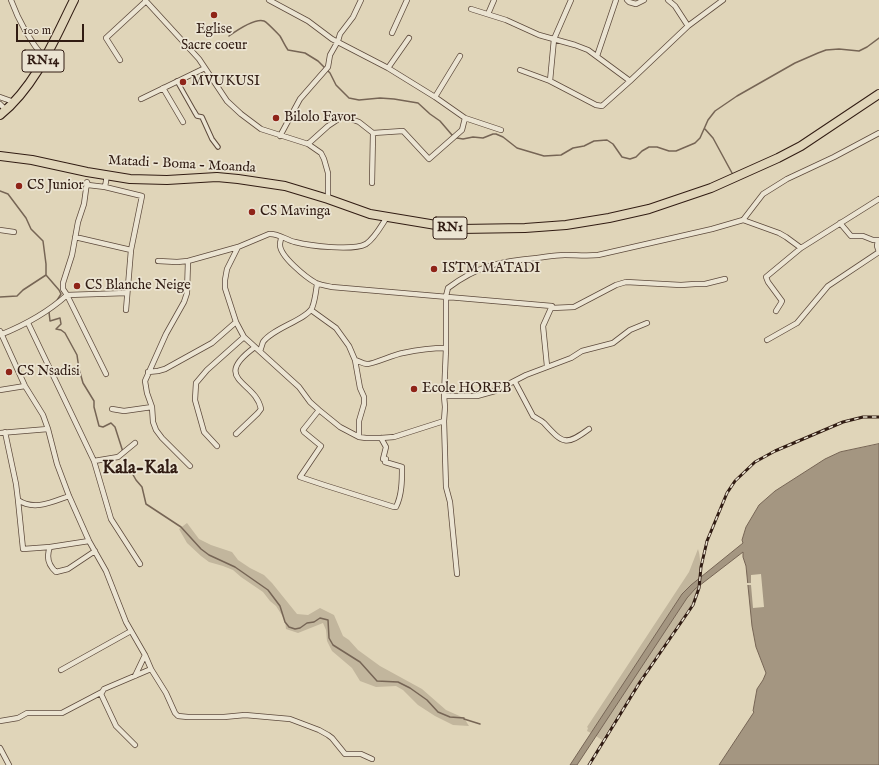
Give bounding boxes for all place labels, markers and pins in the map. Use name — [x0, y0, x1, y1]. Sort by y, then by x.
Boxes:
marker: Eglise Sacre coeur — [209, 10, 219, 20]
place label: Eglise Sacre coeur — [181, 22, 247, 54]
place label: MVUKUSI — [191, 74, 260, 90]
marker: MVUKUSI — [178, 77, 188, 87]
place label: Bilolo Favor — [284, 110, 356, 126]
marker: Bilolo Favor — [271, 113, 281, 123]
place label: CS Junior — [27, 178, 84, 194]
marker: CS Junior — [14, 181, 24, 191]
place label: CS Mavinga — [260, 204, 330, 220]
marker: CS Mavinga — [247, 207, 257, 217]
place label: ISTM MATADI — [442, 261, 540, 277]
marker: ISTM MATADI — [429, 264, 439, 274]
place label: CS Blanche Neige — [85, 278, 191, 294]
marker: CS Blanche Neige — [72, 281, 82, 291]
place label: CS Nsadisi — [17, 364, 80, 380]
marker: CS Nsadisi — [4, 367, 14, 377]
place label: Ecole HOREB — [422, 381, 511, 397]
marker: Ecole HOREB — [409, 384, 419, 394]

